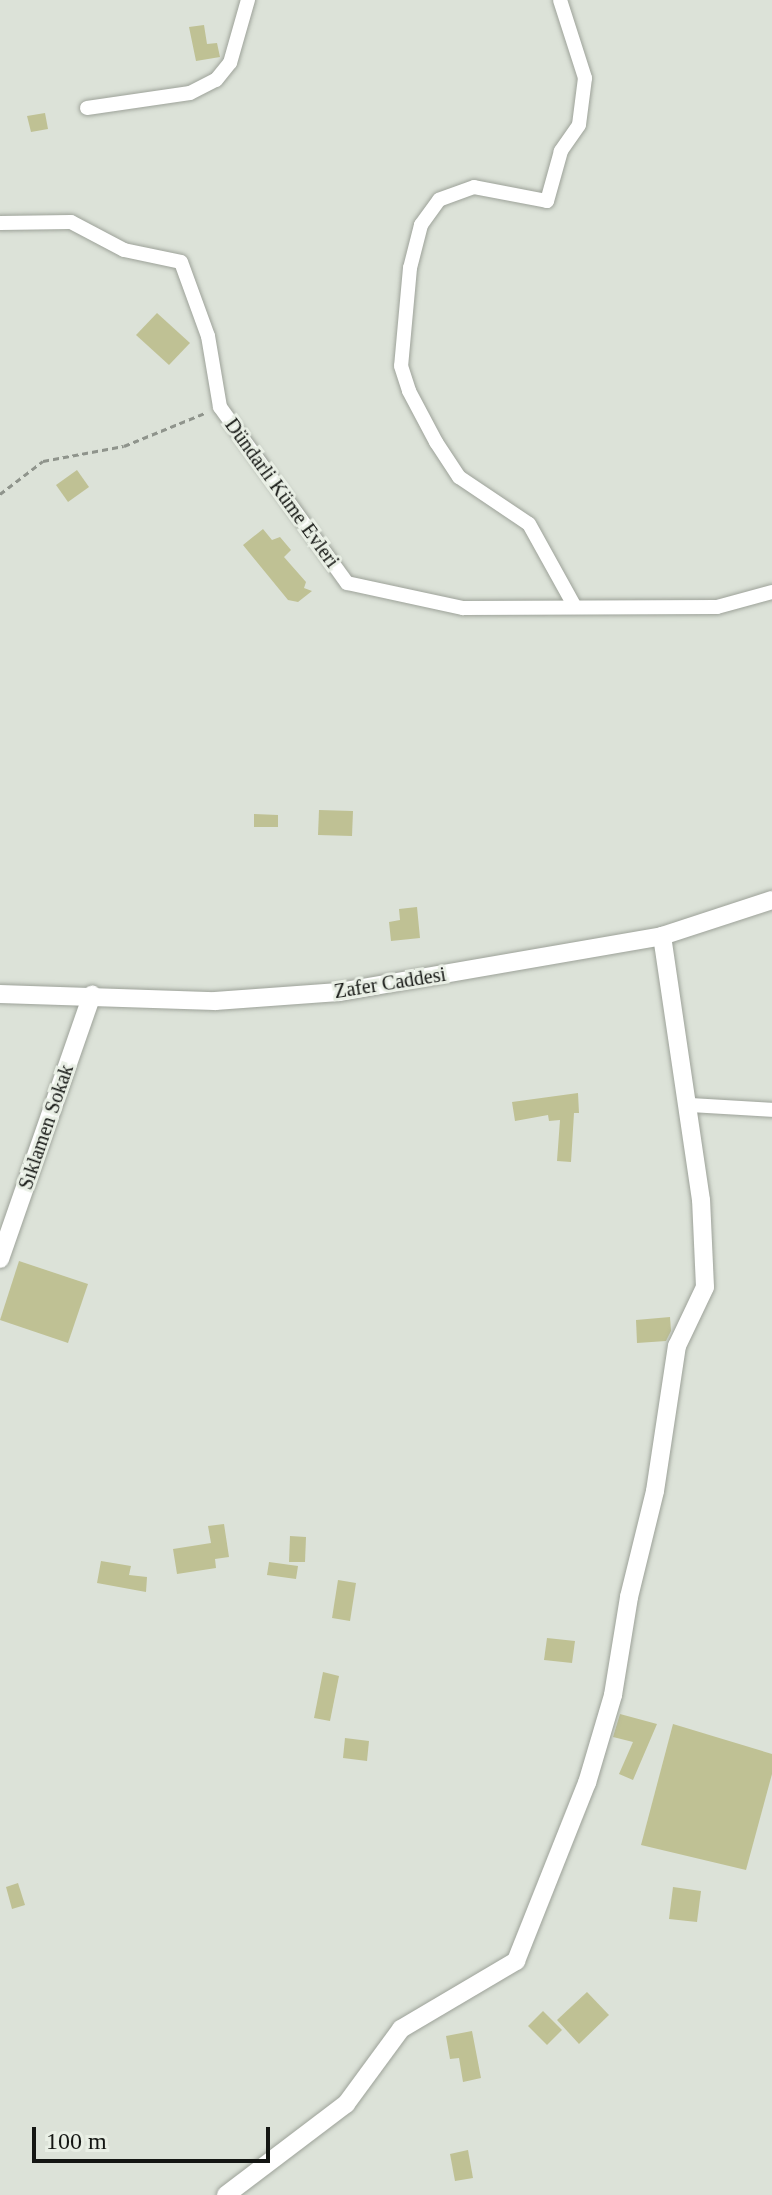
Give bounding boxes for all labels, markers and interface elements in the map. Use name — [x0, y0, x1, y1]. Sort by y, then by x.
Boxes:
street label: Dündarli Küme Evleri — [220, 414, 344, 572]
street label: Zafer Caddesi — [332, 962, 448, 1004]
street label: Sıklamen Sokak — [13, 1061, 79, 1193]
scale bar — [36, 2111, 274, 2161]
text: 100 m — [46, 2128, 107, 2154]

